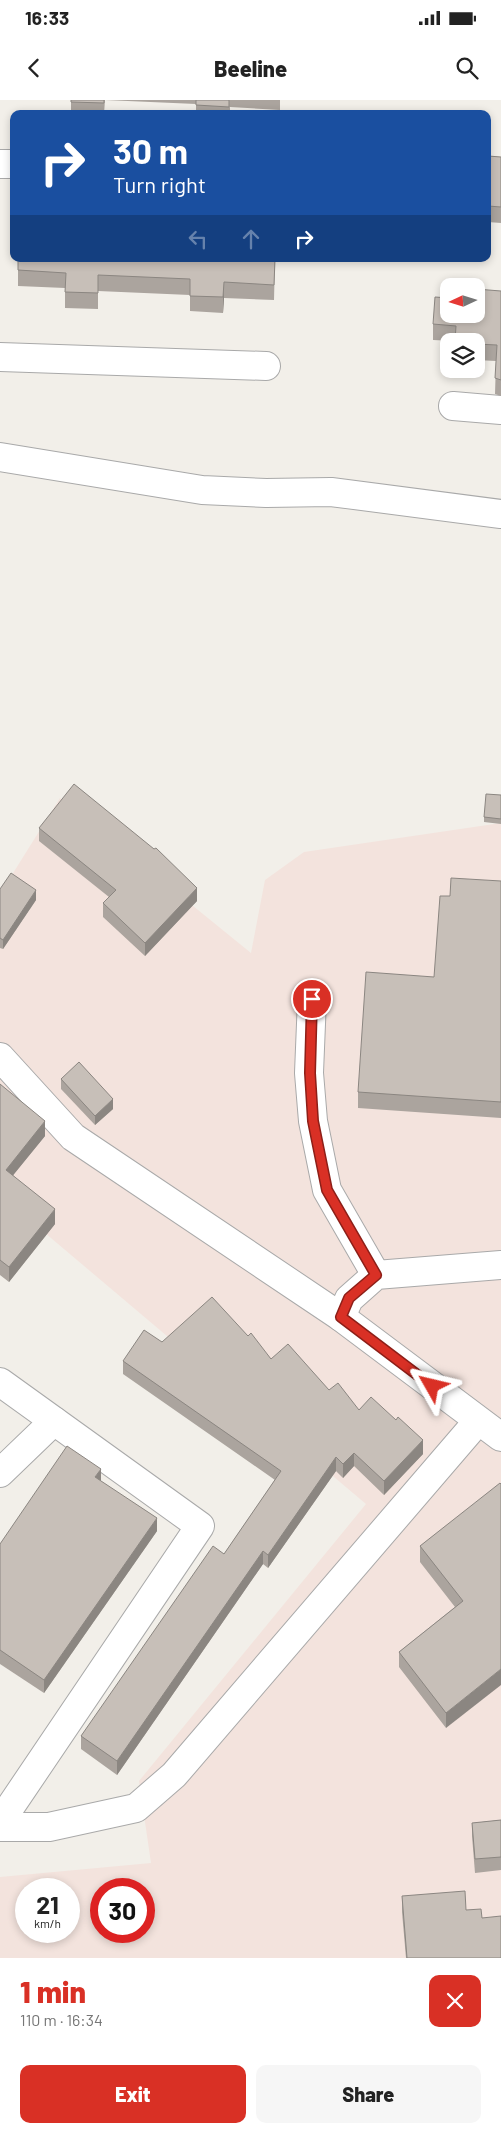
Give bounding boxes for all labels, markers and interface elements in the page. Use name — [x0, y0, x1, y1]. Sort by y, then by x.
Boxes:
text: 16:33 — [25, 6, 69, 29]
icon: back — [20, 54, 48, 82]
icon: search — [453, 54, 481, 82]
text: Beeline — [214, 55, 287, 81]
text: 30 m — [113, 129, 188, 171]
icon: right — [30, 130, 95, 195]
text: Turn right — [113, 171, 206, 197]
icon: left — [184, 225, 212, 253]
icon: ahead — [237, 225, 265, 253]
icon: right — [290, 225, 318, 253]
north arrow — [440, 278, 485, 322]
map controls — [440, 278, 485, 378]
button: layers — [440, 333, 485, 378]
pin — [291, 978, 333, 1020]
icon: arrive — [298, 985, 326, 1013]
position arrow — [405, 1359, 457, 1411]
speed limit sign: 30 — [90, 1878, 155, 1943]
text: 21 — [36, 1889, 59, 1919]
text: km/h — [34, 1916, 61, 1930]
text: 1 min — [20, 1973, 86, 2009]
button: close — [429, 1975, 481, 2027]
text: 110 m · 16:34 — [20, 2010, 103, 2029]
button: Exit — [20, 2065, 246, 2123]
button: Share — [256, 2065, 481, 2123]

